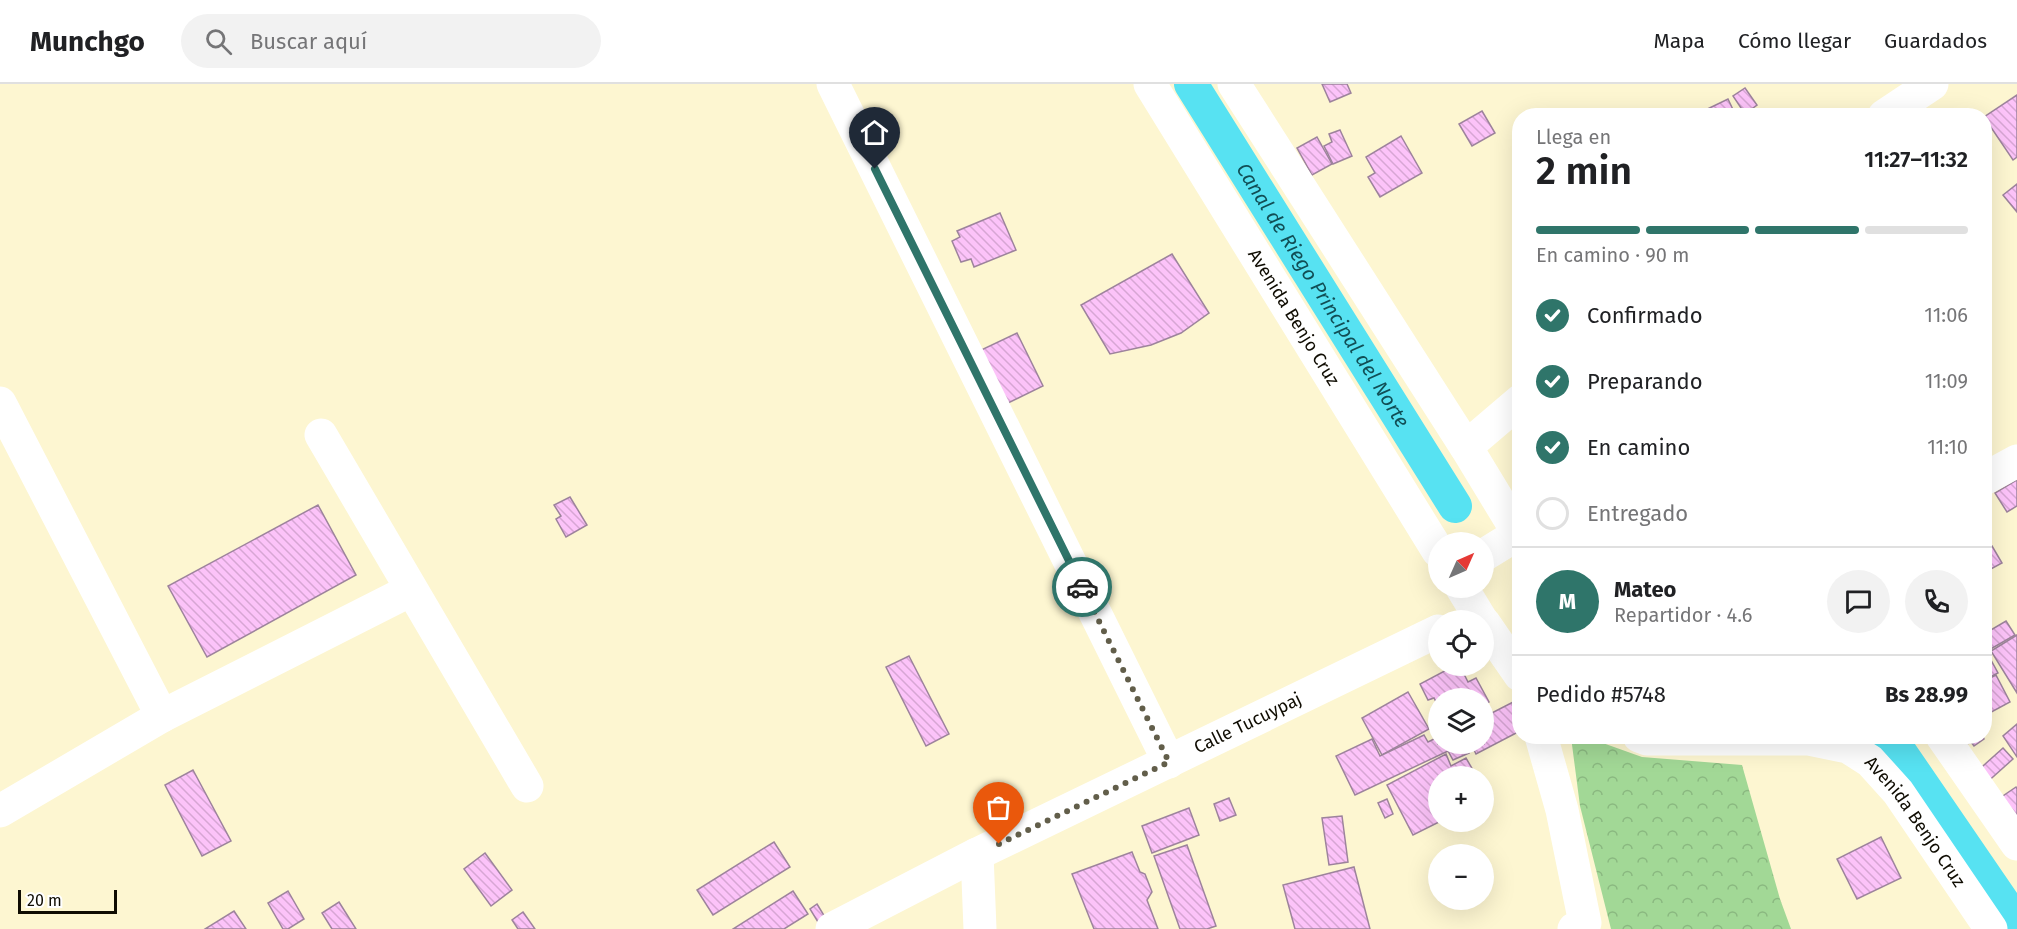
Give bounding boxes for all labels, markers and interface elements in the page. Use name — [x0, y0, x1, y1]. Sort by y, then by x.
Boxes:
search box — [181, 14, 601, 68]
text: Munchgo — [30, 25, 145, 58]
icon: search — [202, 25, 235, 58]
text: Buscar aquí — [250, 28, 367, 55]
text: Mapa — [1653, 28, 1705, 54]
text: Cómo llegar — [1738, 28, 1851, 54]
text: Guardados — [1884, 28, 1987, 54]
pin — [849, 107, 900, 169]
icon: home — [858, 116, 891, 149]
text: Llega en — [1536, 125, 1611, 149]
text: 11:27–11:32 — [1864, 146, 1968, 173]
text: 2 min — [1536, 148, 1632, 194]
water label: Canal de Riego Principal del Norte — [1231, 158, 1415, 432]
text: En camino · 90 m — [1536, 243, 1689, 267]
street label: Avenida Benjo Cruz — [1243, 245, 1344, 390]
icon: check — [1536, 299, 1569, 332]
text: Confirmado — [1587, 302, 1703, 329]
text: 11:06 — [1924, 303, 1968, 327]
icon: check — [1536, 365, 1569, 398]
text: Preparando — [1587, 368, 1703, 395]
text: 11:09 — [1925, 369, 1968, 393]
icon: check — [1536, 431, 1569, 464]
text: En camino — [1587, 434, 1690, 461]
text: 11:10 — [1927, 435, 1968, 459]
text: Entregado — [1587, 500, 1688, 527]
north arrow — [1428, 532, 1494, 598]
map controls — [1428, 532, 1494, 910]
courier — [1052, 557, 1112, 617]
button: chat — [1827, 570, 1890, 633]
button: phone — [1905, 570, 1968, 633]
icon: car — [1066, 571, 1099, 604]
text: Mateo — [1614, 576, 1676, 603]
text: M — [1559, 588, 1576, 615]
text: Repartidor · 4.6 — [1614, 603, 1753, 627]
button: locate — [1428, 610, 1494, 676]
text: Pedido #5748 — [1536, 681, 1666, 708]
text: Bs 28.99 — [1885, 681, 1968, 708]
street label: Calle Tucuypaj — [1190, 688, 1305, 758]
button: layers — [1428, 688, 1494, 754]
street label: Avenida Benjo Cruz — [1860, 752, 1970, 891]
button: + — [1428, 766, 1494, 832]
pin — [973, 782, 1024, 844]
icon: bag — [982, 791, 1015, 824]
button: − — [1428, 844, 1494, 910]
scale bar — [18, 887, 117, 914]
text: 20 m — [27, 891, 62, 910]

